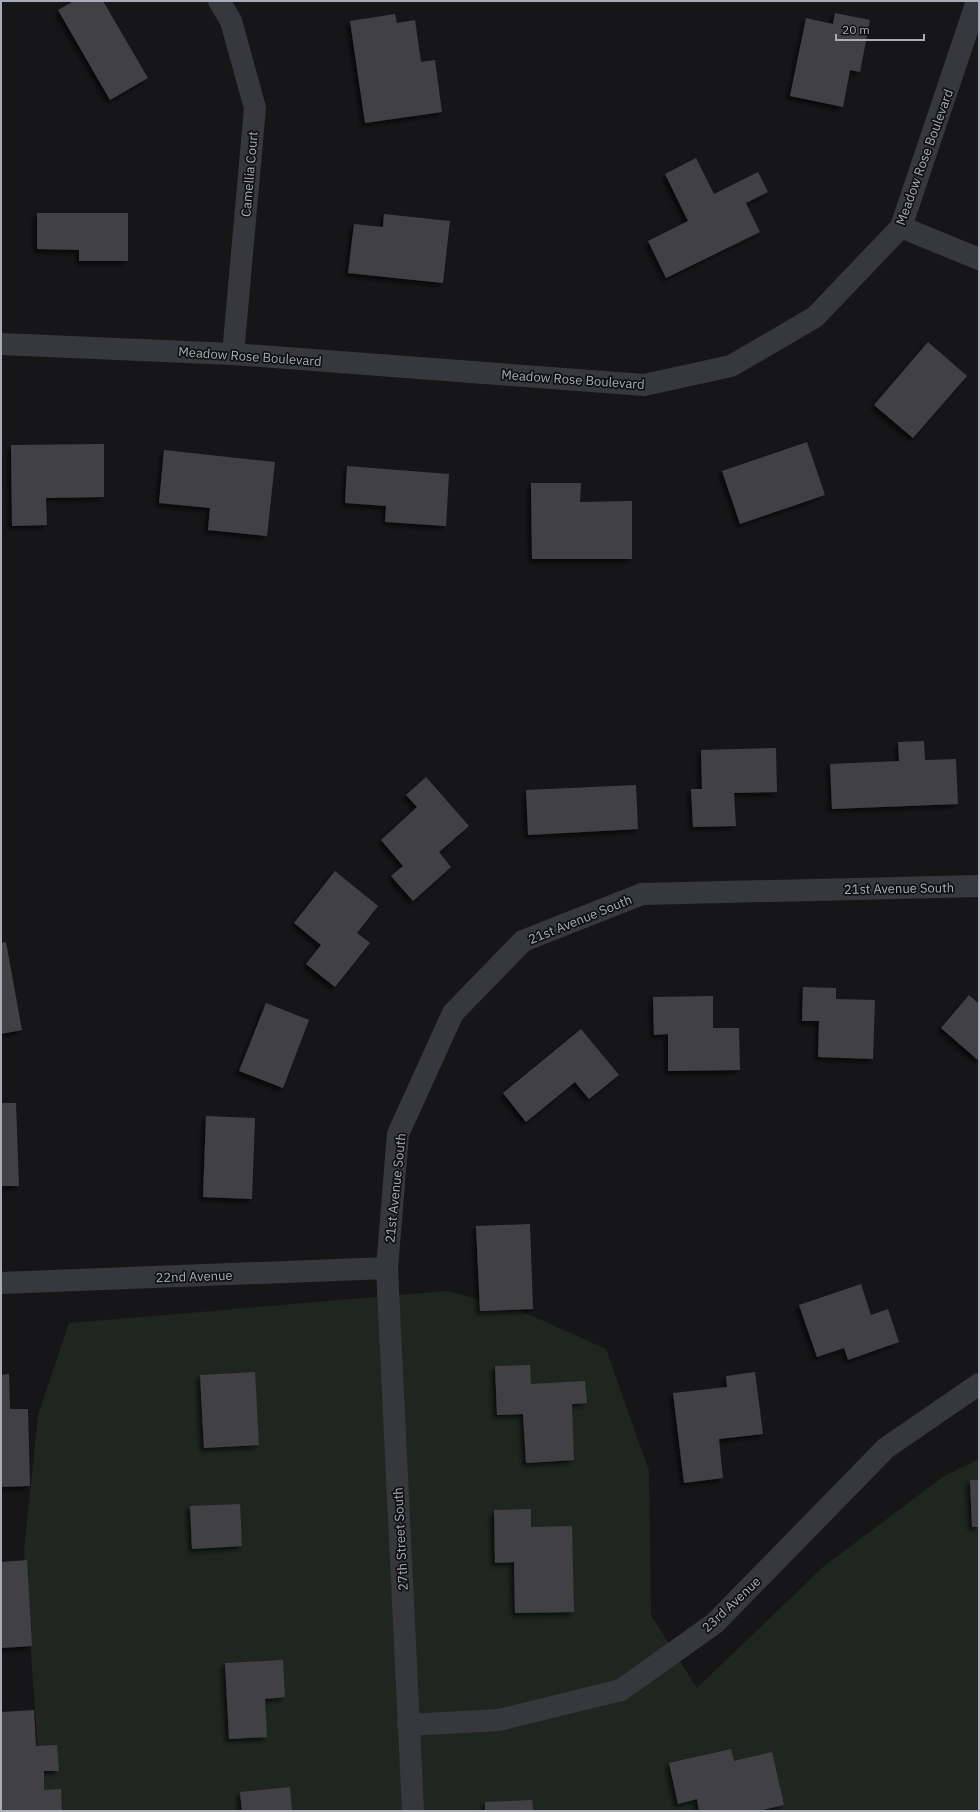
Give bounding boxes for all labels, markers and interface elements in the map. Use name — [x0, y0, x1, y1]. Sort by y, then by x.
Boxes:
scale bar — [836, 16, 924, 42]
text: 20 m — [842, 22, 870, 37]
street label: Meadow Rose Boulevard — [892, 87, 957, 228]
street label: Camellia Court — [237, 131, 262, 218]
street label: Meadow Rose Boulevard — [178, 343, 322, 370]
street label: Meadow Rose Boulevard — [501, 366, 645, 393]
street label: 21st Avenue South — [844, 879, 954, 898]
street label: 21st Avenue South — [526, 891, 634, 948]
street label: 21st Avenue South — [381, 1132, 410, 1244]
street label: 22nd Avenue — [155, 1267, 233, 1286]
street label: 27th Street South — [389, 1487, 412, 1591]
street label: 23rd Avenue — [698, 1573, 764, 1636]

